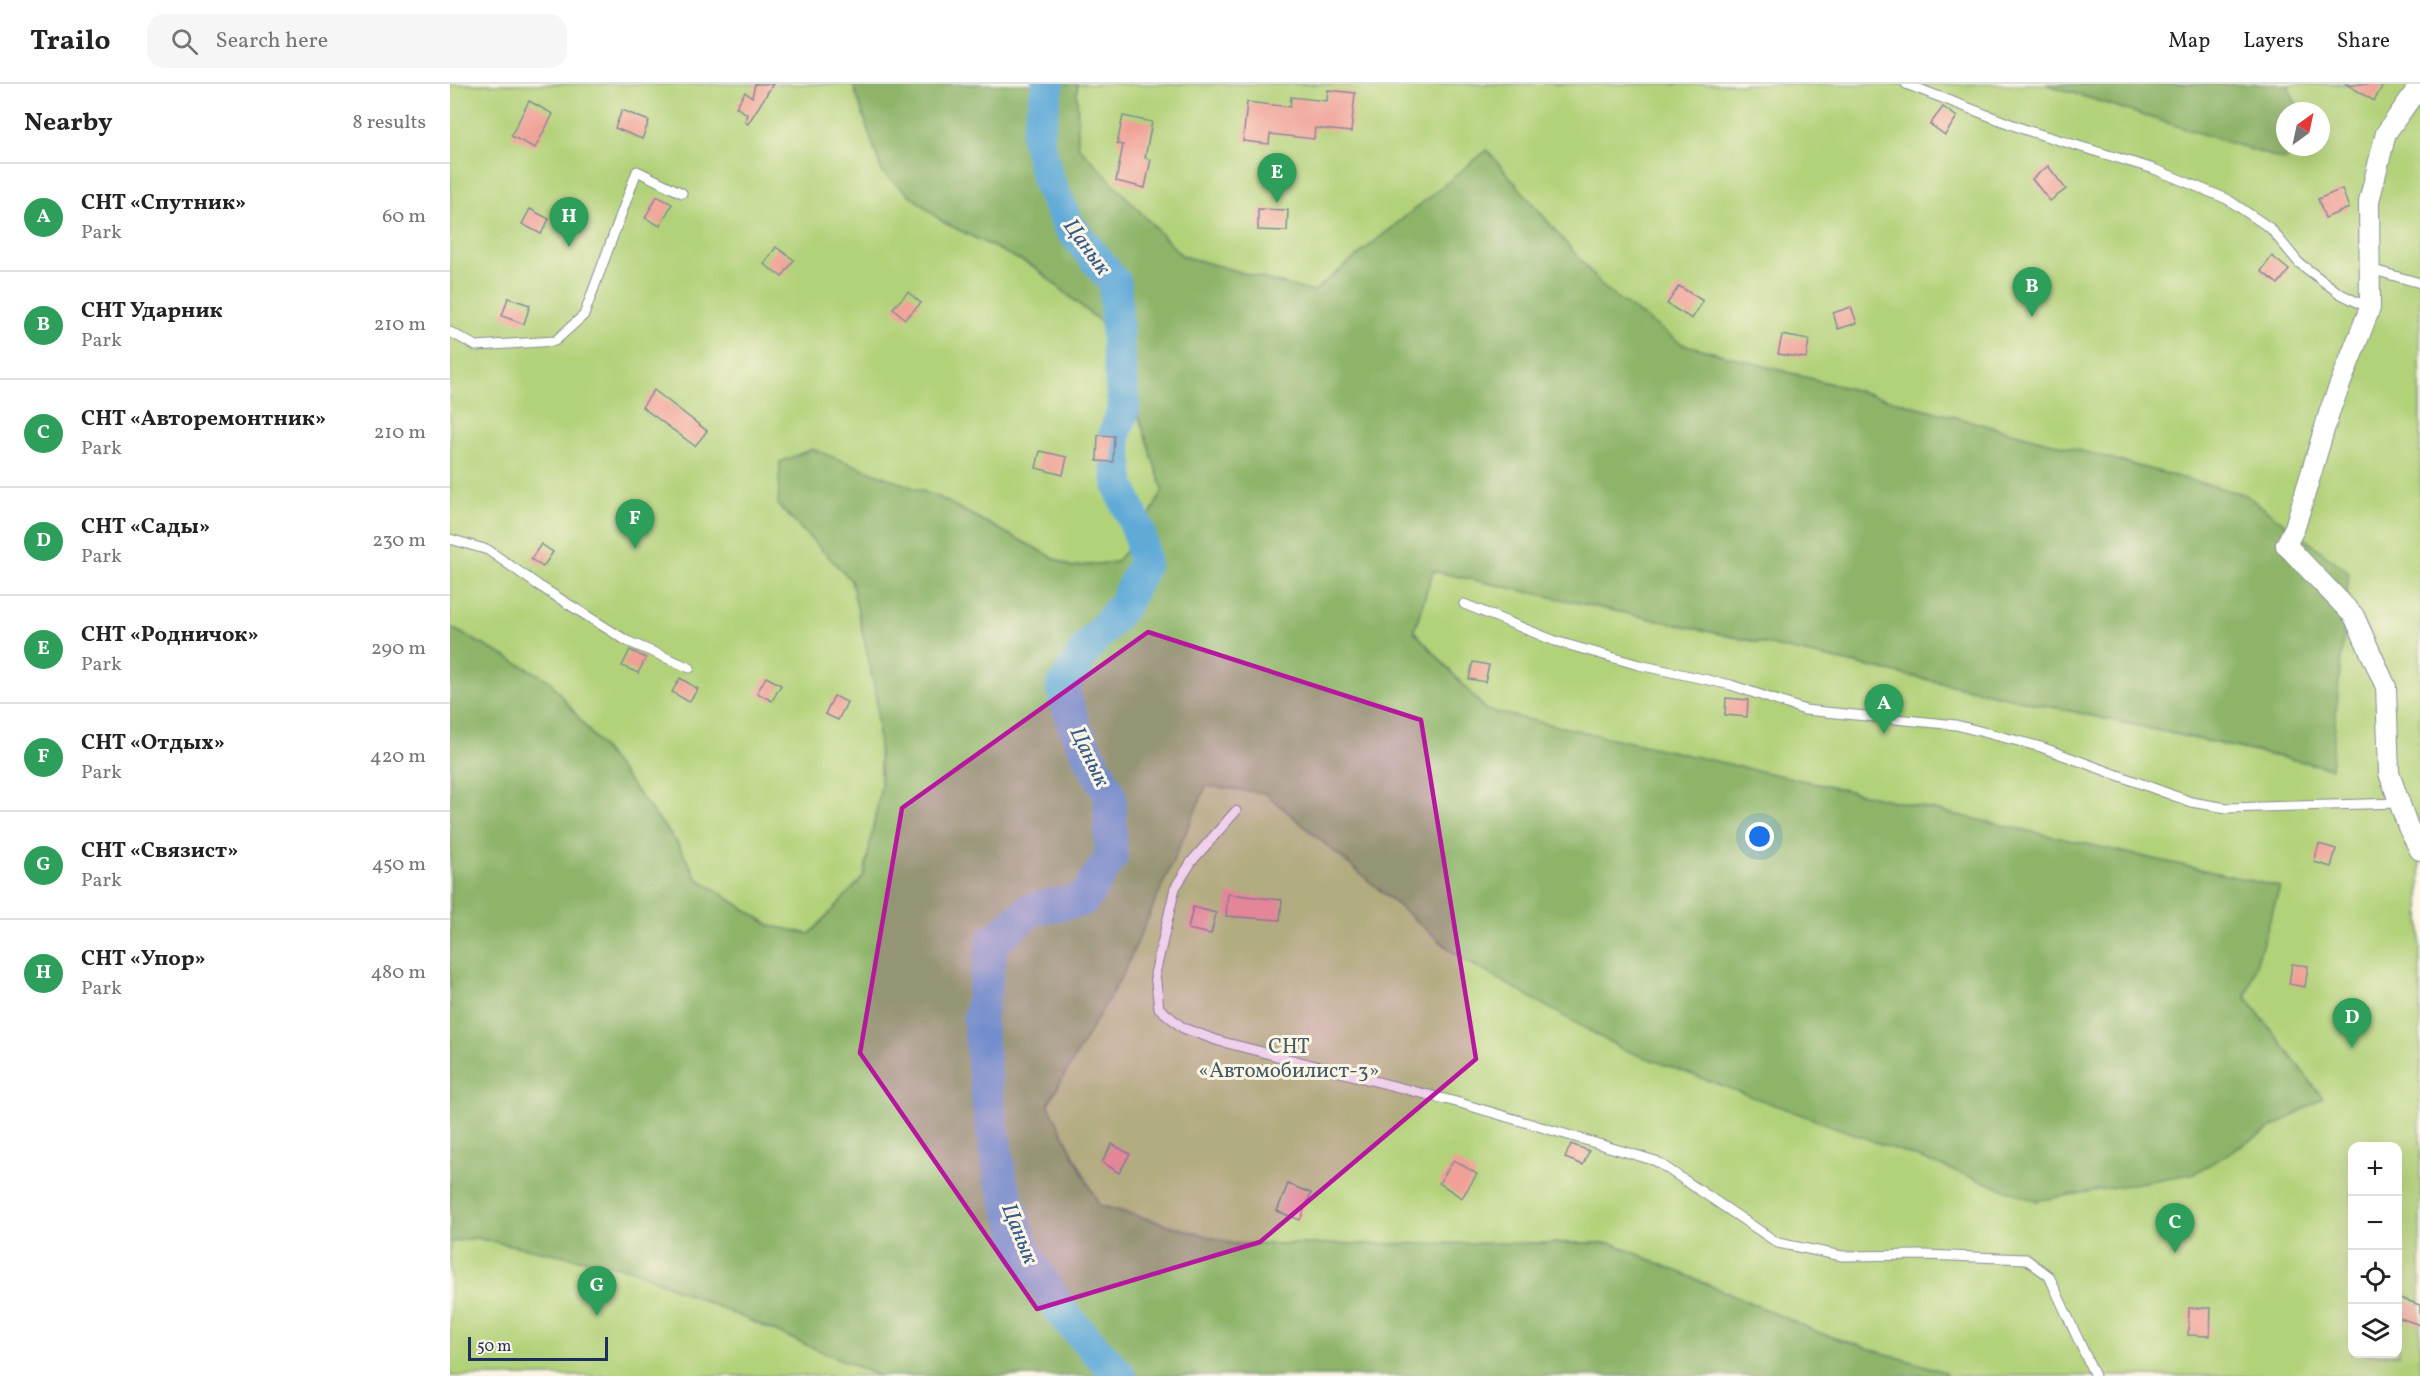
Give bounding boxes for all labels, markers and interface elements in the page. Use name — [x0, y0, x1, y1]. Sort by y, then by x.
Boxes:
search box — [147, 14, 567, 68]
text: Trailo — [30, 22, 111, 61]
icon: search — [168, 25, 201, 58]
text: Search here — [216, 26, 328, 57]
text: Map — [2168, 27, 2210, 56]
text: Layers — [2243, 27, 2304, 56]
text: Share — [2337, 27, 2390, 56]
north arrow — [2276, 102, 2330, 156]
text: Nearby — [24, 105, 113, 141]
text: 8 results — [353, 109, 426, 137]
pin: E — [1258, 154, 1296, 203]
text: СНТ «Спутник» — [81, 188, 246, 219]
pin: H — [550, 198, 588, 247]
text: A — [36, 203, 51, 231]
text: 60 m — [382, 203, 426, 231]
water label: Цанык — [1055, 213, 1117, 283]
text: Park — [81, 219, 122, 247]
pin: B — [2012, 268, 2052, 317]
text: СНТ Ударник — [81, 296, 223, 327]
text: B — [37, 311, 50, 339]
text: 210 m — [374, 311, 426, 339]
text: Park — [81, 327, 122, 355]
text: СНТ «Авторемонтник» — [81, 404, 326, 435]
text: C — [37, 419, 50, 447]
text: 210 m — [374, 419, 426, 447]
text: Park — [81, 435, 122, 463]
pin: F — [616, 500, 654, 549]
text: СНТ «Сады» — [81, 512, 210, 543]
text: D — [36, 527, 51, 555]
text: 230 m — [372, 527, 426, 555]
text: Park — [81, 543, 122, 571]
text: СНТ «Родничок» — [81, 620, 259, 651]
text: E — [37, 635, 50, 663]
text: 290 m — [371, 635, 426, 663]
text: Park — [81, 651, 122, 679]
pin: A — [1864, 684, 1904, 734]
water label: Цанык — [1061, 722, 1117, 793]
text: СНТ «Отдых» — [81, 728, 225, 759]
text: F — [38, 743, 49, 771]
text: 420 m — [370, 743, 426, 771]
text: Park — [81, 759, 122, 787]
your location — [1745, 822, 1774, 851]
text: СНТ «Связист» — [81, 836, 238, 867]
text: G — [36, 851, 51, 879]
text: 450 m — [372, 851, 426, 879]
text: Park — [81, 867, 122, 895]
text: СНТ «Упор» — [81, 944, 206, 975]
text: H — [36, 959, 51, 987]
text: 480 m — [371, 959, 426, 987]
text: Park — [81, 975, 122, 1003]
pin: D — [2332, 998, 2372, 1048]
park label: СНТ «Автомобилист-3» — [1199, 1033, 1379, 1086]
map controls — [2348, 1142, 2402, 1358]
button: + — [2348, 1142, 2402, 1196]
button: − — [2348, 1196, 2402, 1250]
water label: Цанык — [993, 1199, 1045, 1269]
pin: C — [2156, 1204, 2194, 1253]
button: locate — [2348, 1250, 2402, 1304]
pin: G — [578, 1266, 616, 1316]
button: layers — [2348, 1304, 2402, 1358]
scale bar — [468, 1334, 608, 1362]
text: 50 m — [477, 1336, 511, 1358]

